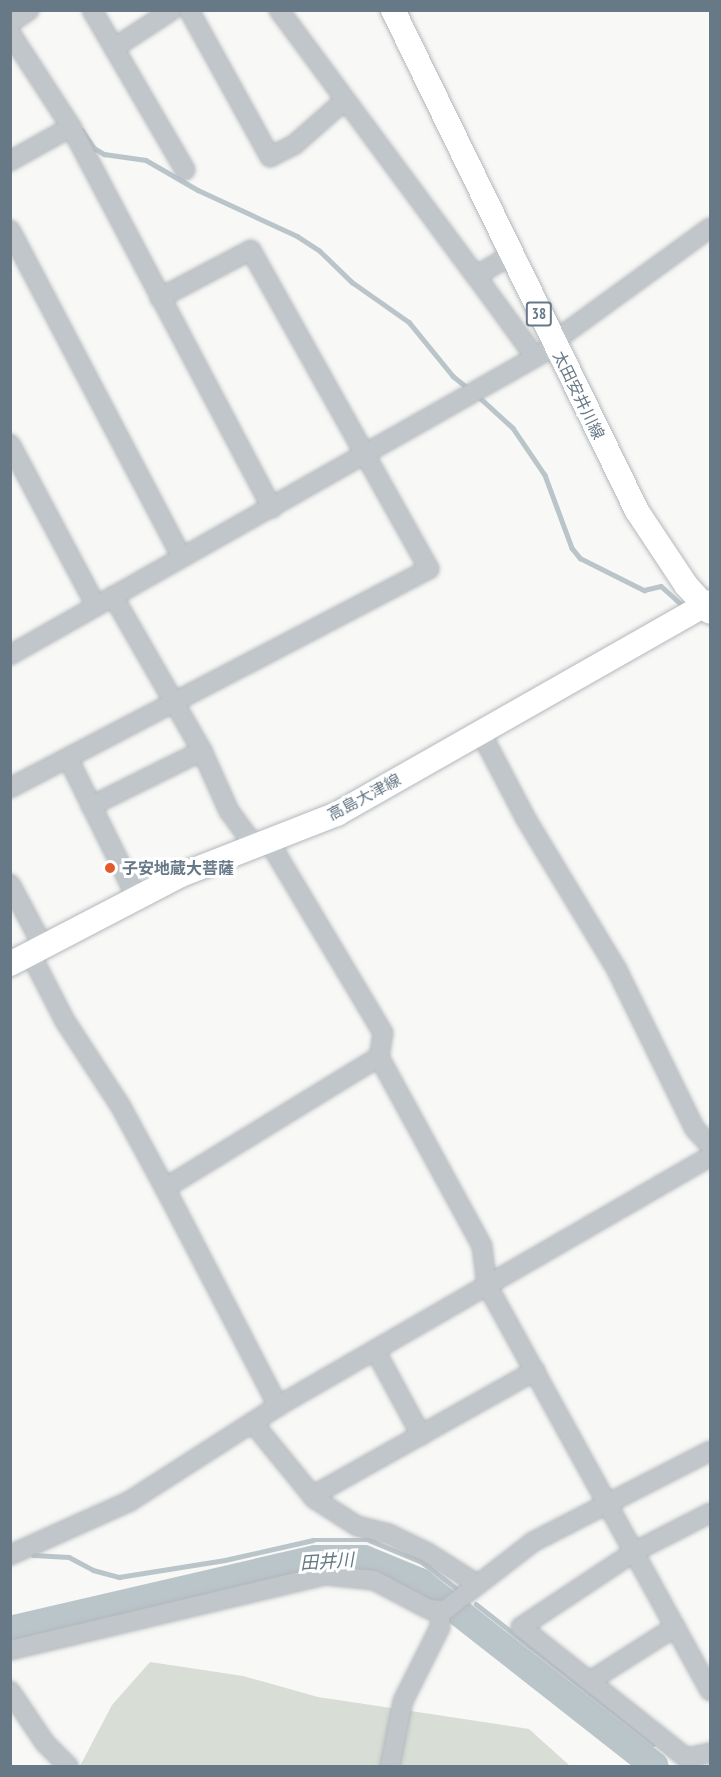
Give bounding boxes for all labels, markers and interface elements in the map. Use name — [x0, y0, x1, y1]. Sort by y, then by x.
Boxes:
road number: 38 — [526, 302, 552, 326]
street label: 太田安井川線 — [549, 348, 609, 442]
street label: 高島大津線 — [324, 770, 404, 824]
place label: 子安地蔵大菩薩 — [122, 858, 234, 878]
marker: 子安地蔵大菩薩 — [103, 861, 117, 875]
water label: 田井川 — [299, 1549, 355, 1575]

